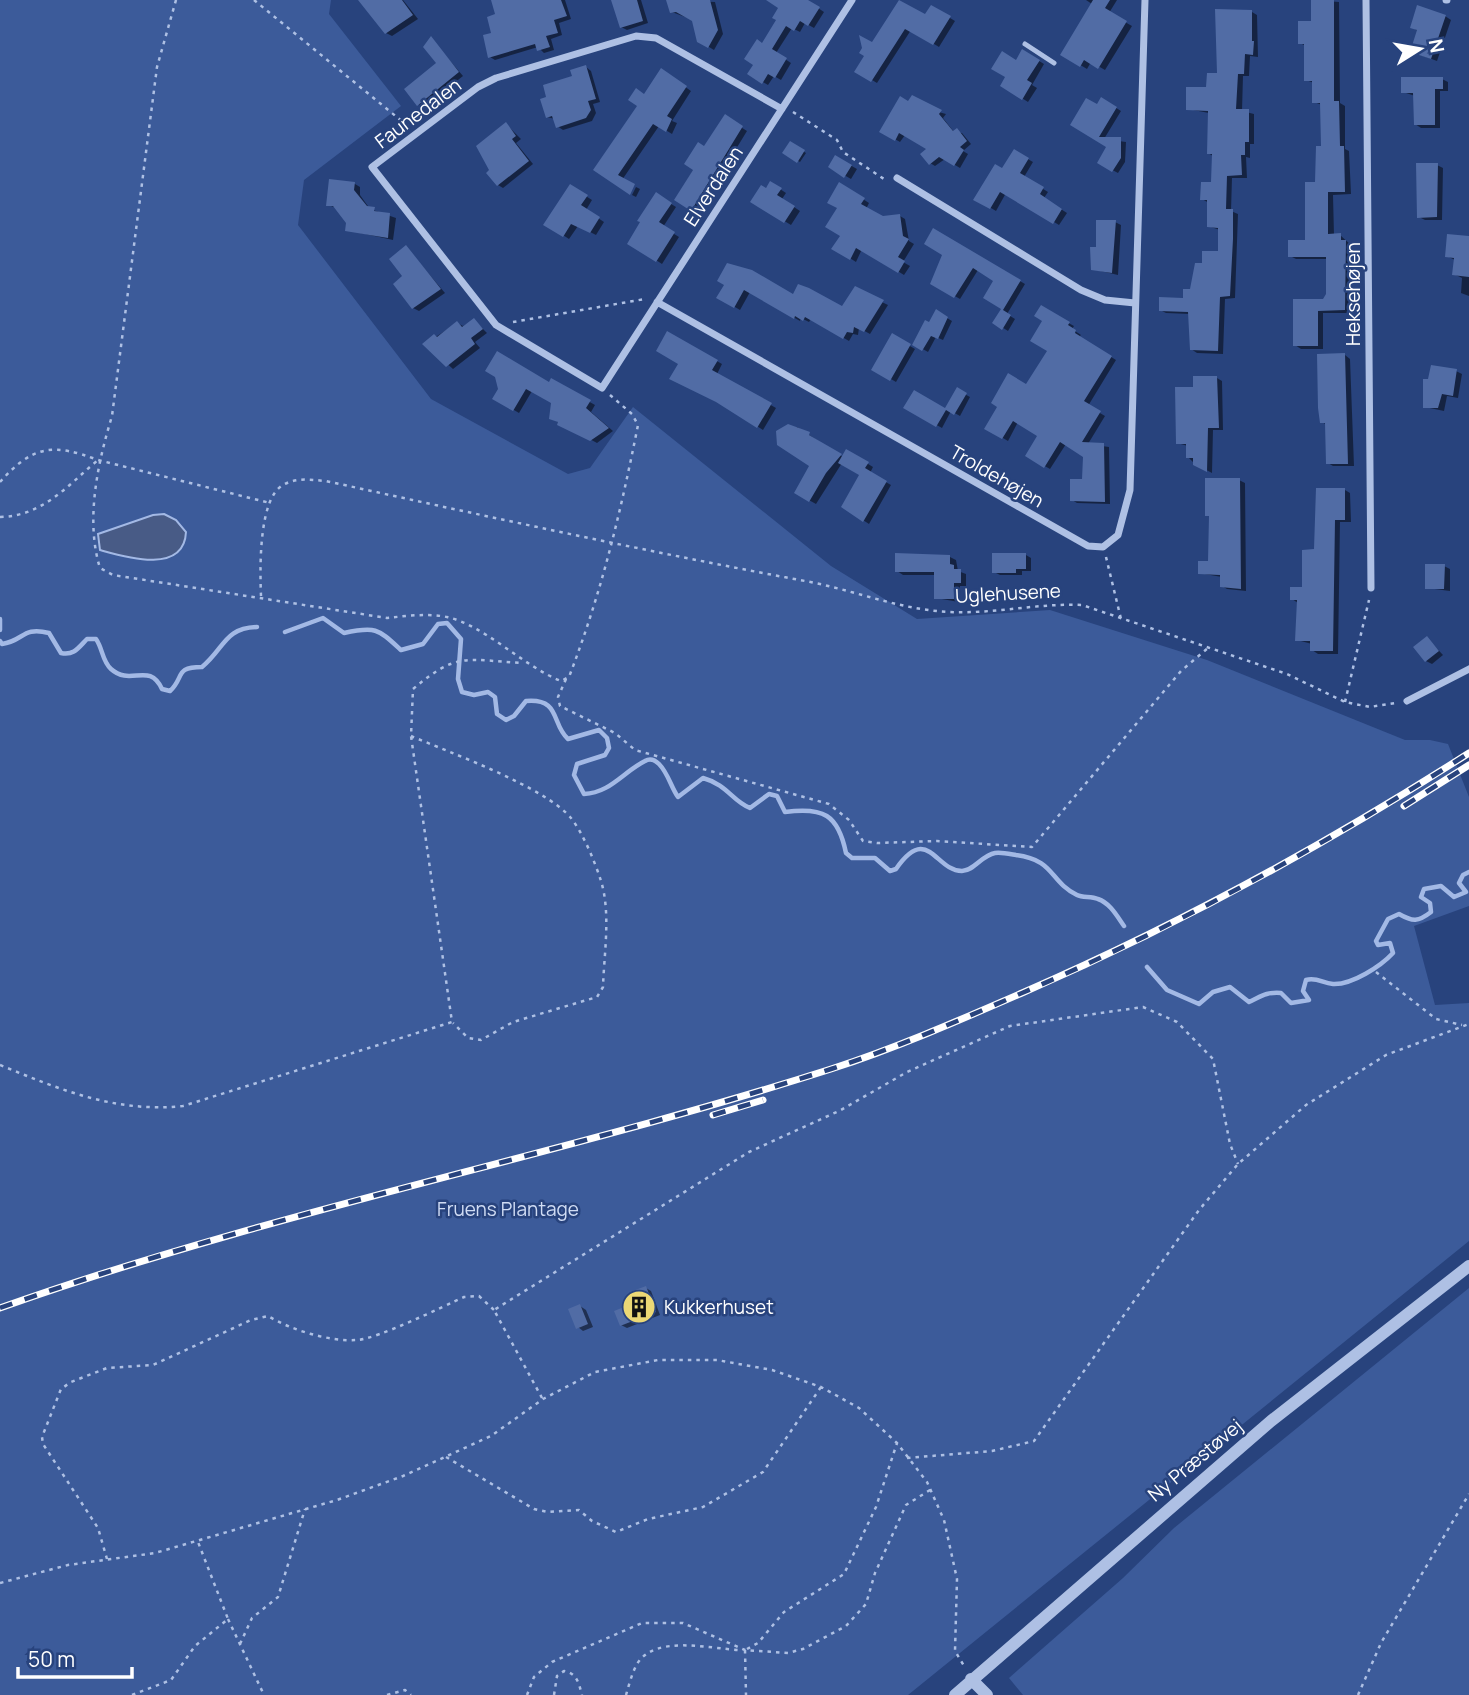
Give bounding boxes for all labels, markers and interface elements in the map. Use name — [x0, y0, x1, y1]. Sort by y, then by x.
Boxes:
north arrow — [1385, 14, 1455, 84]
text: N — [1423, 37, 1451, 55]
street label: Faunedalen — [370, 72, 466, 154]
street label: Elverdalen — [677, 141, 749, 231]
street label: Heksehøjen — [1340, 242, 1366, 346]
street label: Troldehøjen — [945, 439, 1049, 513]
street label: Uglehusene — [954, 577, 1062, 609]
park label: Fruens Plantage — [437, 1196, 579, 1222]
building icon: Kukkerhuset — [620, 1288, 658, 1326]
place label: Kukkerhuset — [664, 1294, 774, 1320]
street label: Ny Præstøvej — [1142, 1413, 1248, 1507]
scale bar — [18, 1636, 131, 1680]
text: 50 m — [28, 1645, 75, 1673]

